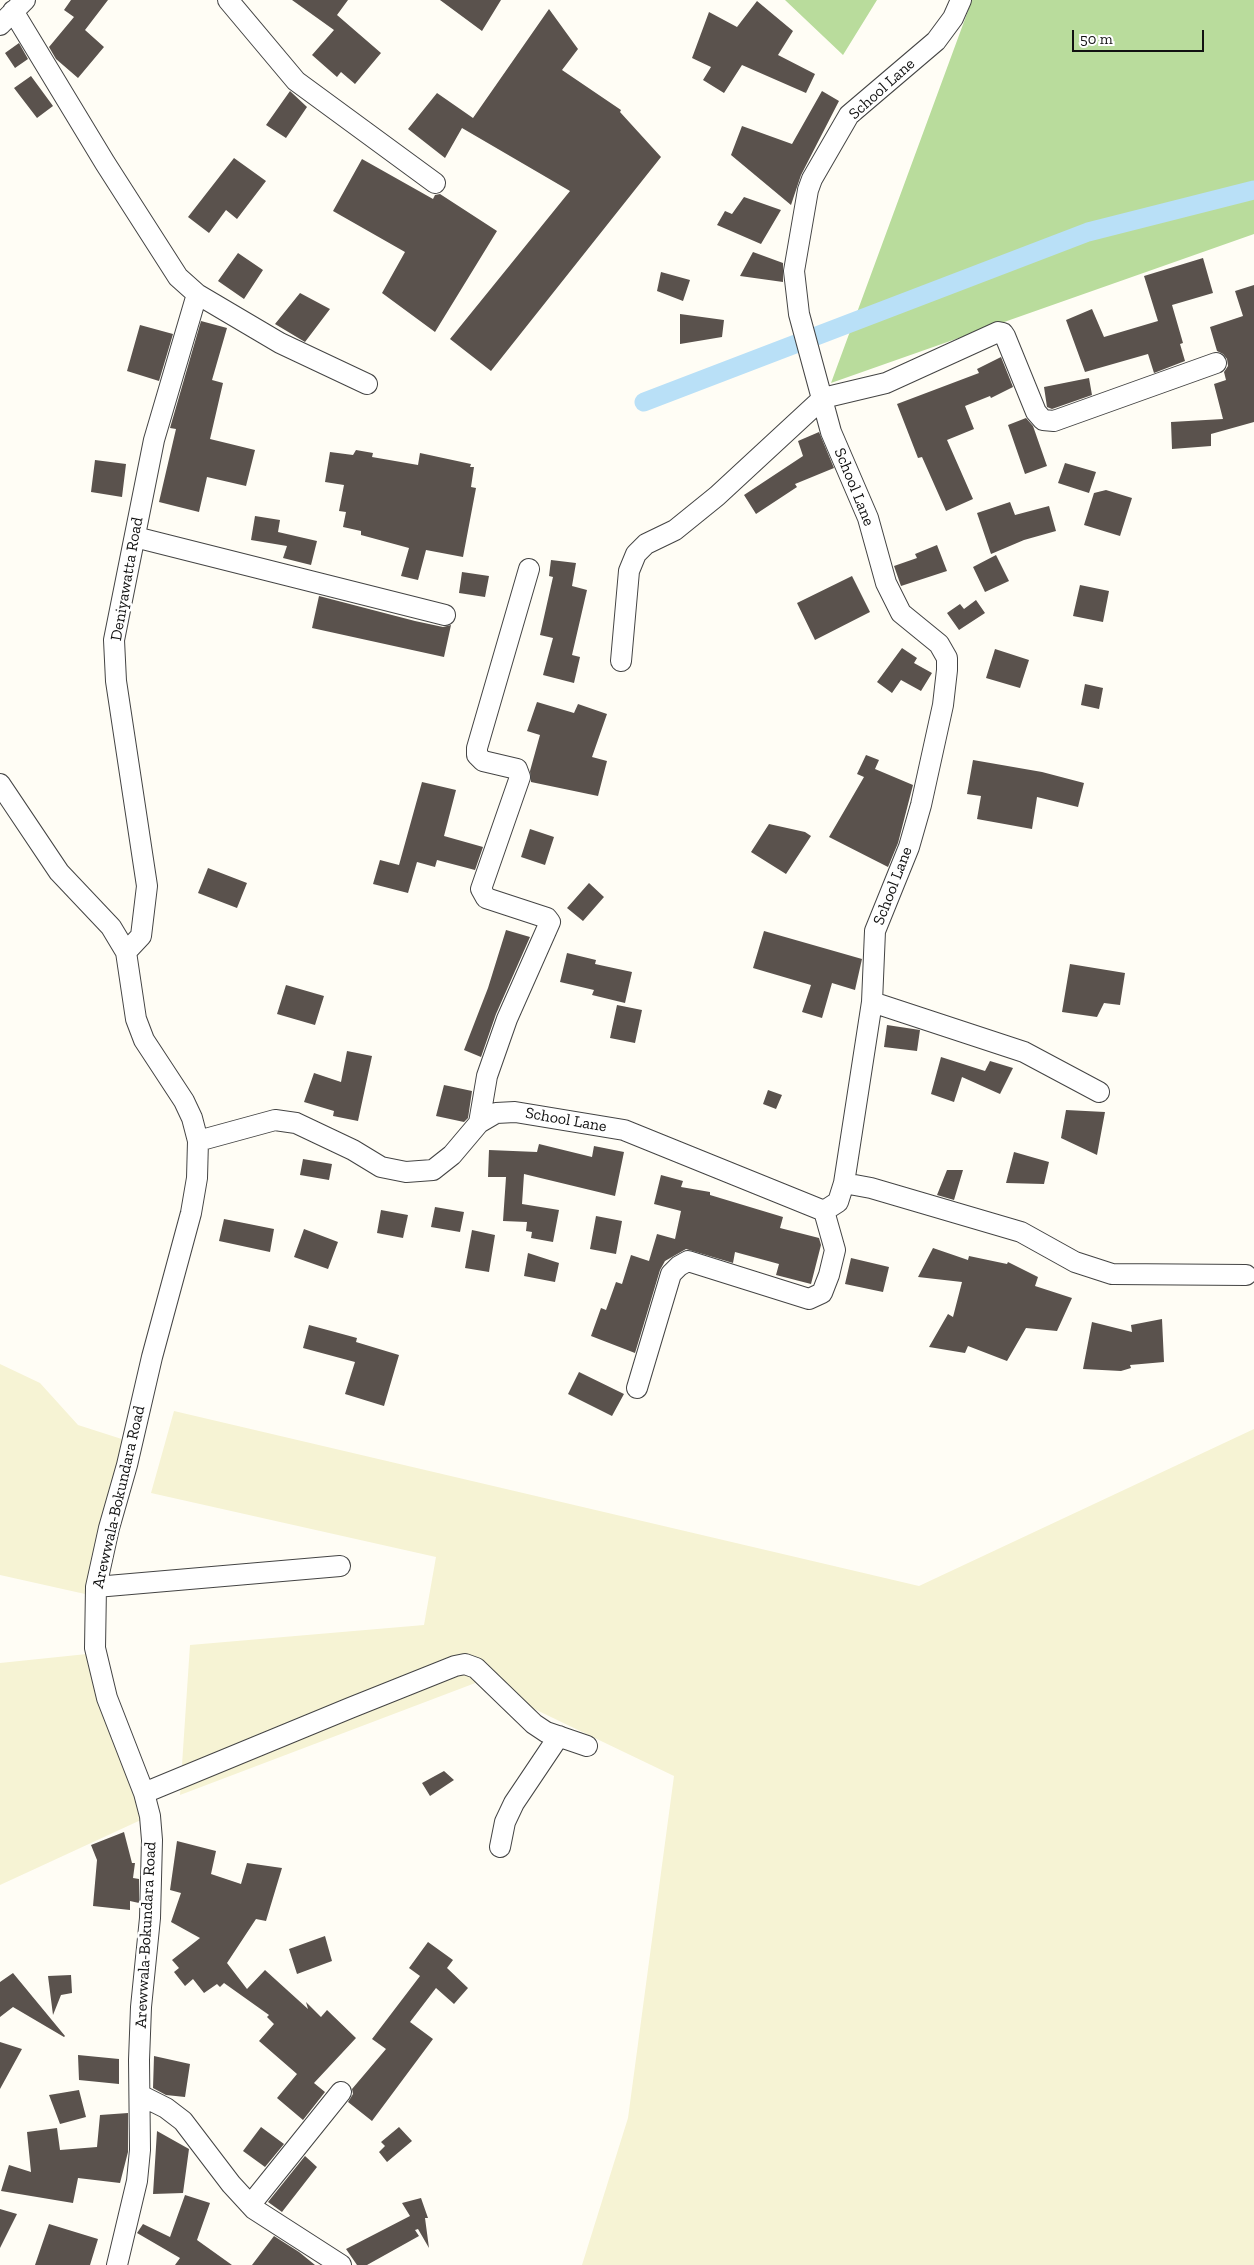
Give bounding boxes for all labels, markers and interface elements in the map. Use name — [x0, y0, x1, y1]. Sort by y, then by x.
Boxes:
scale bar — [1074, 20, 1206, 52]
text: 50 m — [1080, 30, 1113, 48]
street label: School Lane — [845, 54, 919, 124]
street label: School Lane — [830, 445, 878, 529]
street label: Deniyawatta Road — [107, 516, 147, 642]
street label: School Lane — [869, 844, 917, 928]
street label: School Lane — [524, 1103, 608, 1137]
street label: Arewwala-Bokundara Road — [89, 1404, 149, 1590]
street label: Arewwala-Bokundara Road — [132, 1841, 160, 2029]

